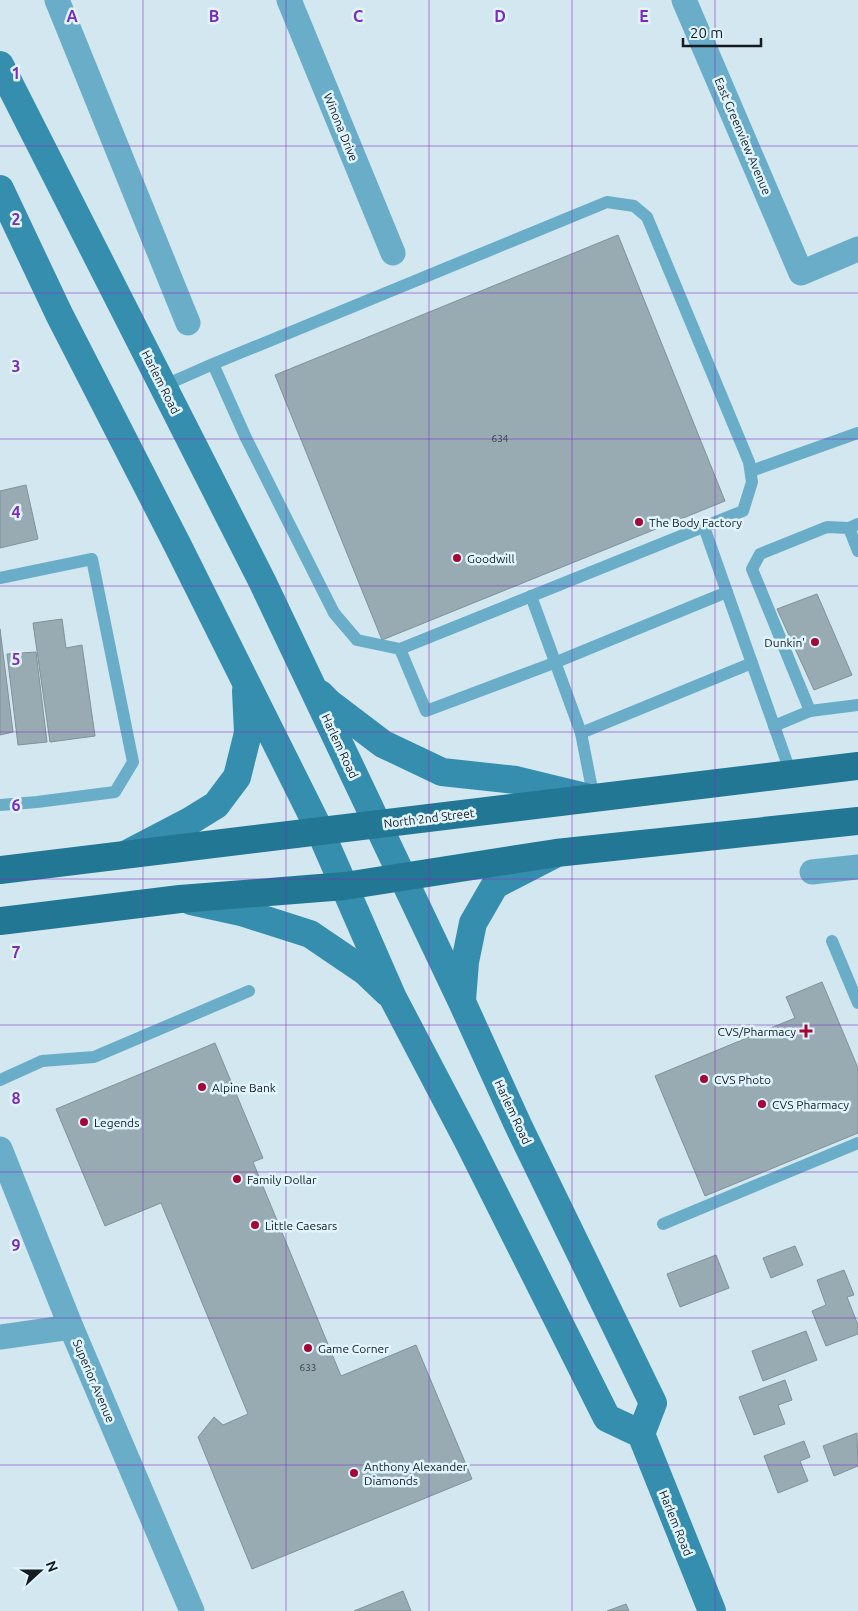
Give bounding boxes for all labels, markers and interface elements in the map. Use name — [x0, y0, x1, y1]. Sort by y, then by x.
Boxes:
text: A — [66, 7, 78, 25]
text: B — [209, 7, 219, 25]
text: C — [353, 7, 363, 25]
text: D — [494, 7, 506, 25]
text: E — [639, 7, 649, 25]
scale bar — [683, 15, 760, 47]
text: 20 m — [690, 24, 723, 41]
text: 1 — [11, 64, 21, 82]
street label: East Greenview Avenue — [712, 75, 774, 197]
street label: Winona Drive — [321, 91, 361, 163]
text: 2 — [11, 210, 21, 228]
street label: Harlem Road — [139, 348, 183, 416]
text: 3 — [11, 357, 21, 375]
house number: 634 — [492, 433, 509, 444]
text: 4 — [11, 503, 21, 521]
marker: The Body Factory — [633, 516, 645, 528]
place label: The Body Factory — [649, 516, 742, 529]
marker: Goodwill — [451, 552, 463, 564]
place label: Goodwill — [467, 552, 515, 565]
place label: Dunkin' — [764, 636, 805, 649]
marker: Dunkin' — [809, 636, 821, 648]
text: 5 — [11, 650, 21, 668]
street label: Harlem Road — [319, 712, 361, 780]
text: 6 — [11, 796, 21, 814]
street label: North 2nd Street — [383, 806, 475, 830]
text: 7 — [11, 943, 21, 961]
place label: CVS/Pharmacy — [717, 1025, 796, 1038]
marker: CVS/Pharmacy — [800, 1025, 812, 1037]
marker: CVS Photo — [698, 1073, 710, 1085]
place label: CVS Photo — [714, 1073, 771, 1086]
street label: Harlem Road — [492, 1078, 534, 1146]
marker: Alpine Bank — [196, 1081, 208, 1093]
place label: Alpine Bank — [212, 1081, 276, 1094]
text: 8 — [11, 1089, 21, 1107]
marker: CVS Pharmacy — [756, 1098, 768, 1110]
place label: CVS Pharmacy — [772, 1098, 849, 1111]
marker: Legends — [78, 1116, 90, 1128]
place label: Legends — [94, 1116, 139, 1129]
marker: Family Dollar — [231, 1173, 243, 1185]
place label: Family Dollar — [247, 1173, 317, 1186]
marker: Little Caesars — [249, 1219, 261, 1231]
place label: Little Caesars — [265, 1219, 337, 1232]
text: 9 — [11, 1236, 21, 1254]
street label: Superior Avenue — [71, 1337, 117, 1425]
marker: Game Corner — [302, 1342, 314, 1354]
place label: Game Corner — [318, 1342, 389, 1355]
house number: 633 — [300, 1362, 316, 1373]
place label: Anthony Alexander Diamonds — [364, 1460, 468, 1487]
marker: Anthony Alexander Diamonds — [348, 1467, 360, 1479]
street label: Harlem Road — [657, 1488, 695, 1558]
north arrow — [15, 1546, 65, 1596]
text: N — [43, 1559, 61, 1574]

